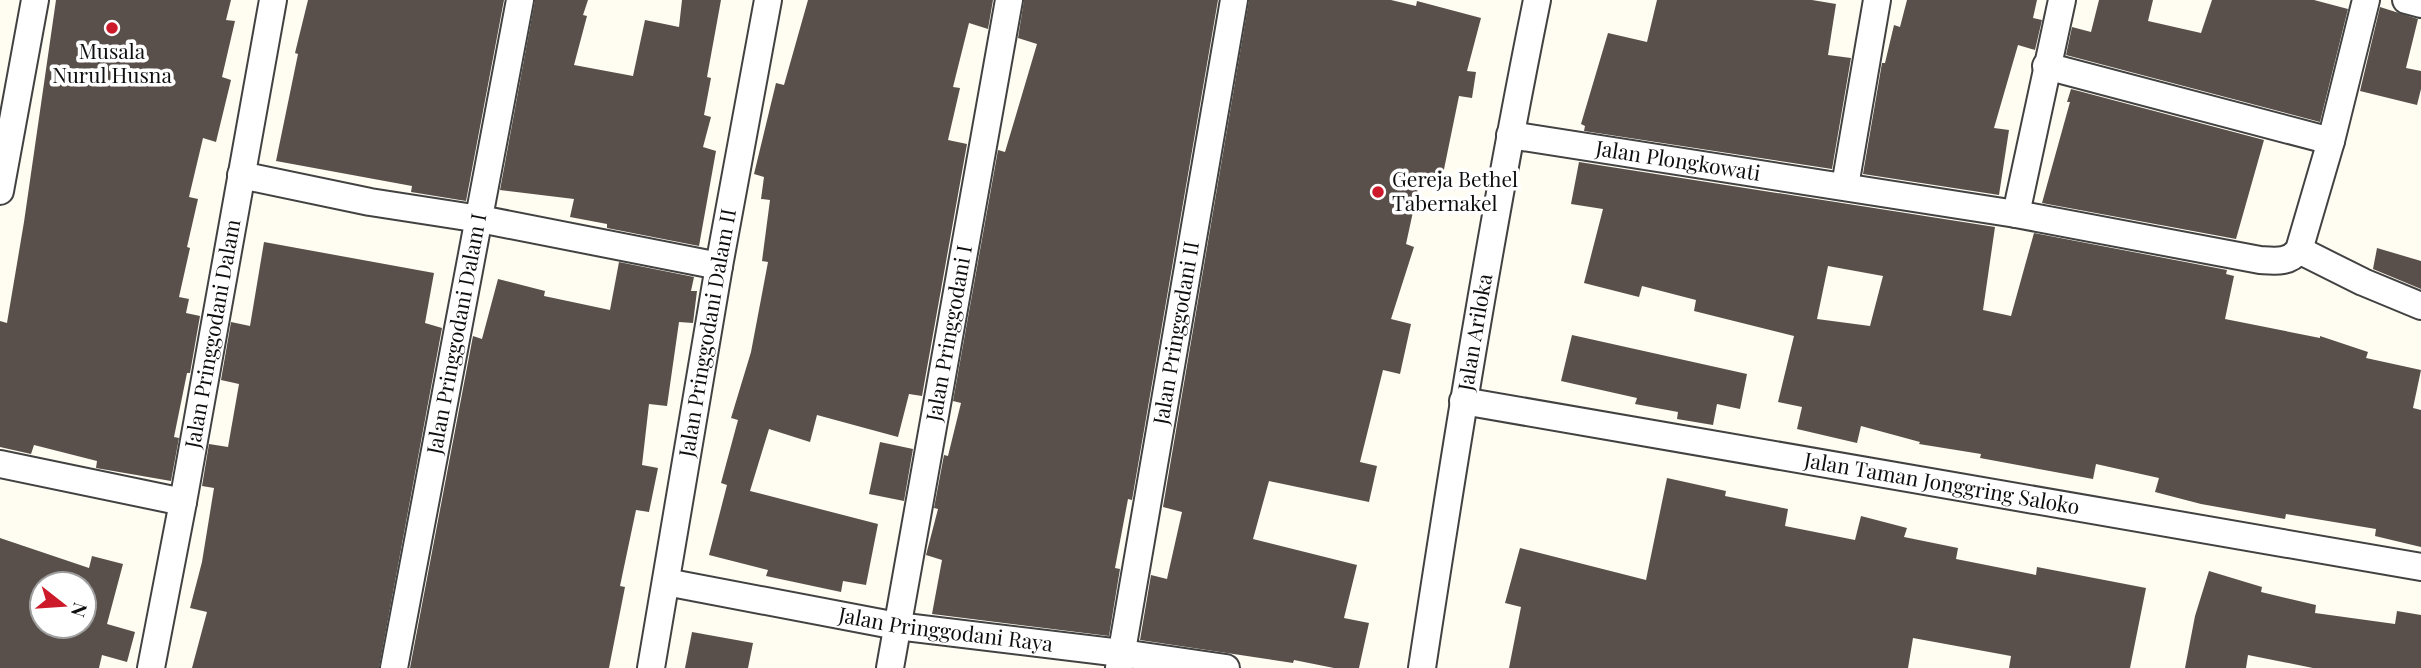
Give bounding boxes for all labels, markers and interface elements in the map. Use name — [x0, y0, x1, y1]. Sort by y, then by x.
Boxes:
marker: Musala Nurul Husna — [104, 20, 120, 36]
place label: Musala Nurul Husna — [52, 36, 172, 88]
street label: Jalan Plongkowati — [1593, 132, 1763, 186]
place label: Gereja Bethel Tabernakel — [1392, 164, 1518, 216]
marker: Gereja Bethel Tabernakel — [1370, 184, 1386, 200]
street label: Jalan Pringgodani Dalam II — [671, 206, 741, 460]
street label: Jalan Pringgodani Dalam I — [418, 211, 491, 457]
street label: Jalan Pringgodani Dalam — [177, 216, 246, 451]
street label: Jalan Pringgodani II — [1145, 239, 1204, 427]
street label: Jalan Pringgodani I — [918, 243, 977, 424]
street label: Jalan Ariloka — [1450, 271, 1498, 393]
street label: Jalan Taman Jonggring Saloko — [1801, 444, 2082, 520]
north arrow — [28, 570, 98, 640]
street label: Jalan Pringgodani Raya — [836, 599, 1055, 657]
text: N — [66, 600, 95, 621]

